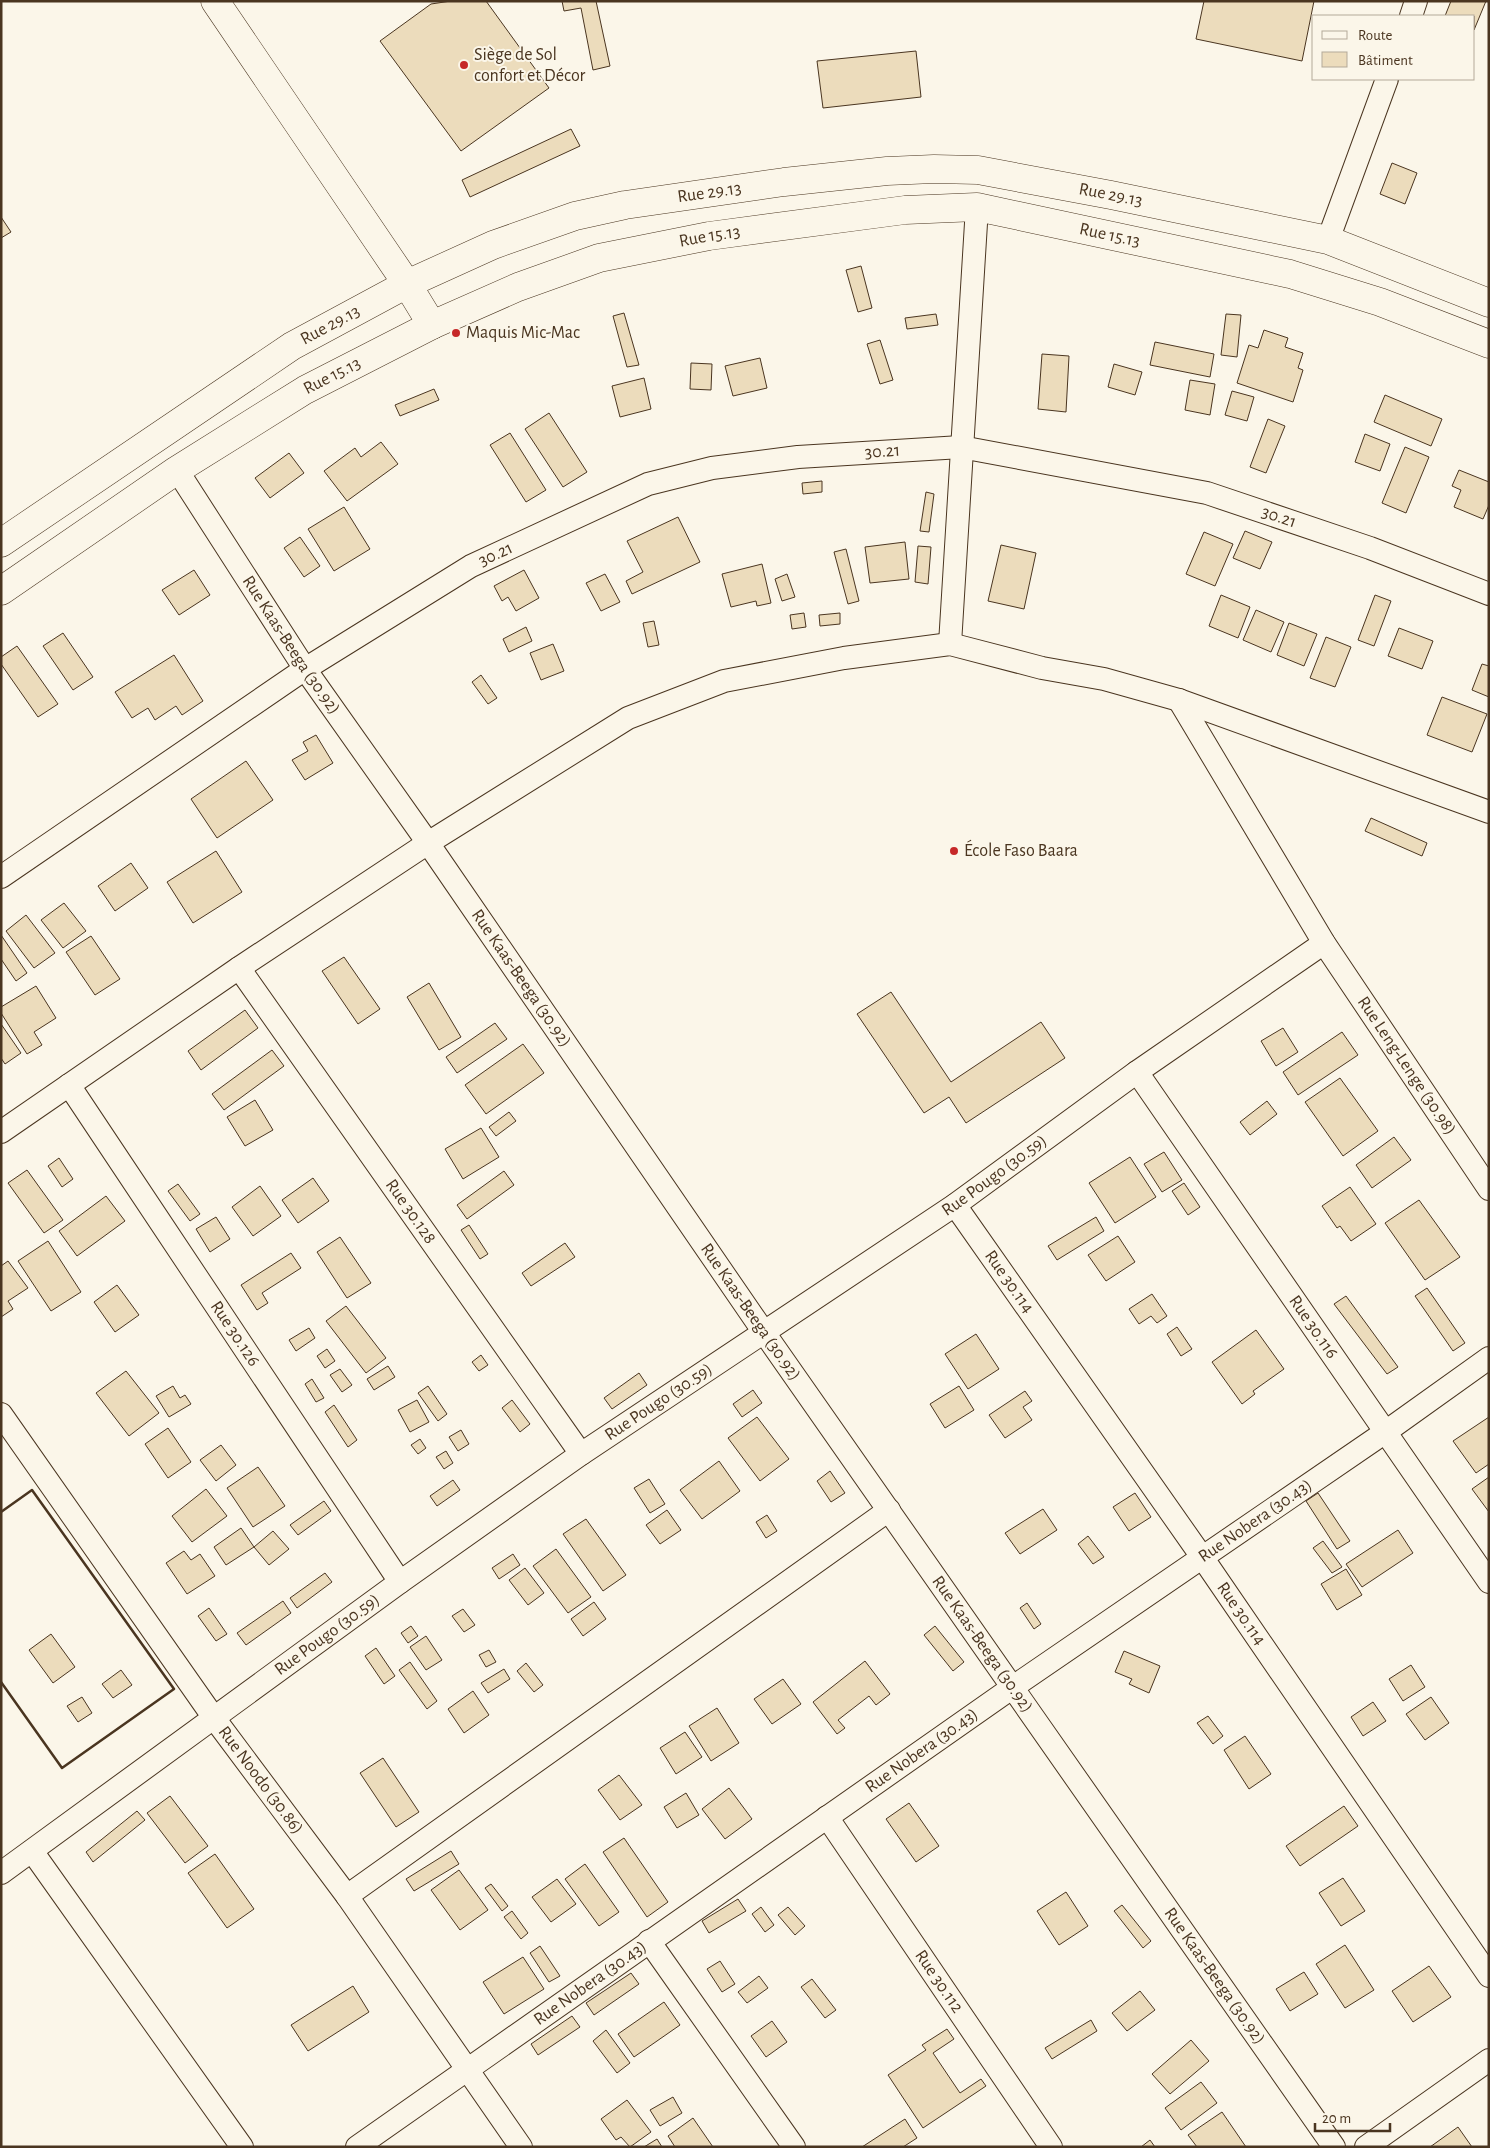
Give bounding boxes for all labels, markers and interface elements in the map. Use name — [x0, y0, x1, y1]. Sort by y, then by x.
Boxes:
legend — [1312, 15, 1475, 80]
text: Route — [1358, 28, 1392, 43]
place label: Siège de Sol confort et Décor — [474, 46, 586, 85]
text: Bâtiment — [1358, 53, 1413, 68]
marker: Siège de Sol confort et Décor — [458, 59, 470, 71]
street label: Rue 29.13 — [676, 179, 743, 206]
street label: Rue 29.13 — [1077, 180, 1144, 210]
street label: Rue 15.13 — [1078, 220, 1142, 251]
street label: Rue 15.13 — [678, 223, 741, 251]
street label: Rue 29.13 — [298, 302, 363, 349]
place label: Maquis Mic-Mac — [466, 324, 580, 342]
marker: Maquis Mic-Mac — [450, 327, 462, 339]
street label: Rue 15.13 — [301, 354, 364, 398]
street label: 30.21 — [864, 442, 901, 462]
street label: 30.21 — [1259, 503, 1299, 531]
street label: 30.21 — [476, 539, 516, 570]
street label: Rue Kaas-Beega (30.92) — [239, 573, 343, 718]
place label: École Faso Baara — [964, 839, 1078, 860]
marker: École Faso Baara — [948, 845, 960, 857]
street label: Rue Kaas-Beega (30.92) — [468, 906, 574, 1050]
street label: Rue Leng-Lenge (30.98) — [1354, 993, 1459, 1138]
street label: Rue Pougo (30.59) — [939, 1132, 1051, 1220]
street label: Rue 30.128 — [382, 1176, 439, 1247]
street label: Rue Kaas-Beega (30.92) — [697, 1240, 804, 1384]
street label: Rue 30.114 — [981, 1247, 1037, 1317]
street label: Rue 30.116 — [1285, 1292, 1341, 1362]
street label: Rue 30.126 — [207, 1298, 263, 1370]
street label: Rue Pougo (30.59) — [602, 1360, 716, 1444]
street label: Rue Nobera (30.43) — [1195, 1476, 1315, 1566]
street label: Rue Kaas-Beega (30.92) — [928, 1573, 1036, 1716]
street label: Rue 30.114 — [1213, 1579, 1269, 1649]
street label: Rue Pougo (30.59) — [272, 1591, 383, 1679]
street label: Rue Nobera (30.43) — [862, 1705, 982, 1796]
street label: Rue Noodo (30.86) — [215, 1723, 307, 1838]
street label: Rue Kaas-Beega (30.92) — [1161, 1904, 1268, 2048]
street label: Rue Nobera (30.43) — [531, 1938, 650, 2029]
street label: Rue 30.112 — [911, 1947, 966, 2016]
scale bar — [1315, 2100, 1390, 2132]
text: 20 m — [1322, 2111, 1351, 2126]

